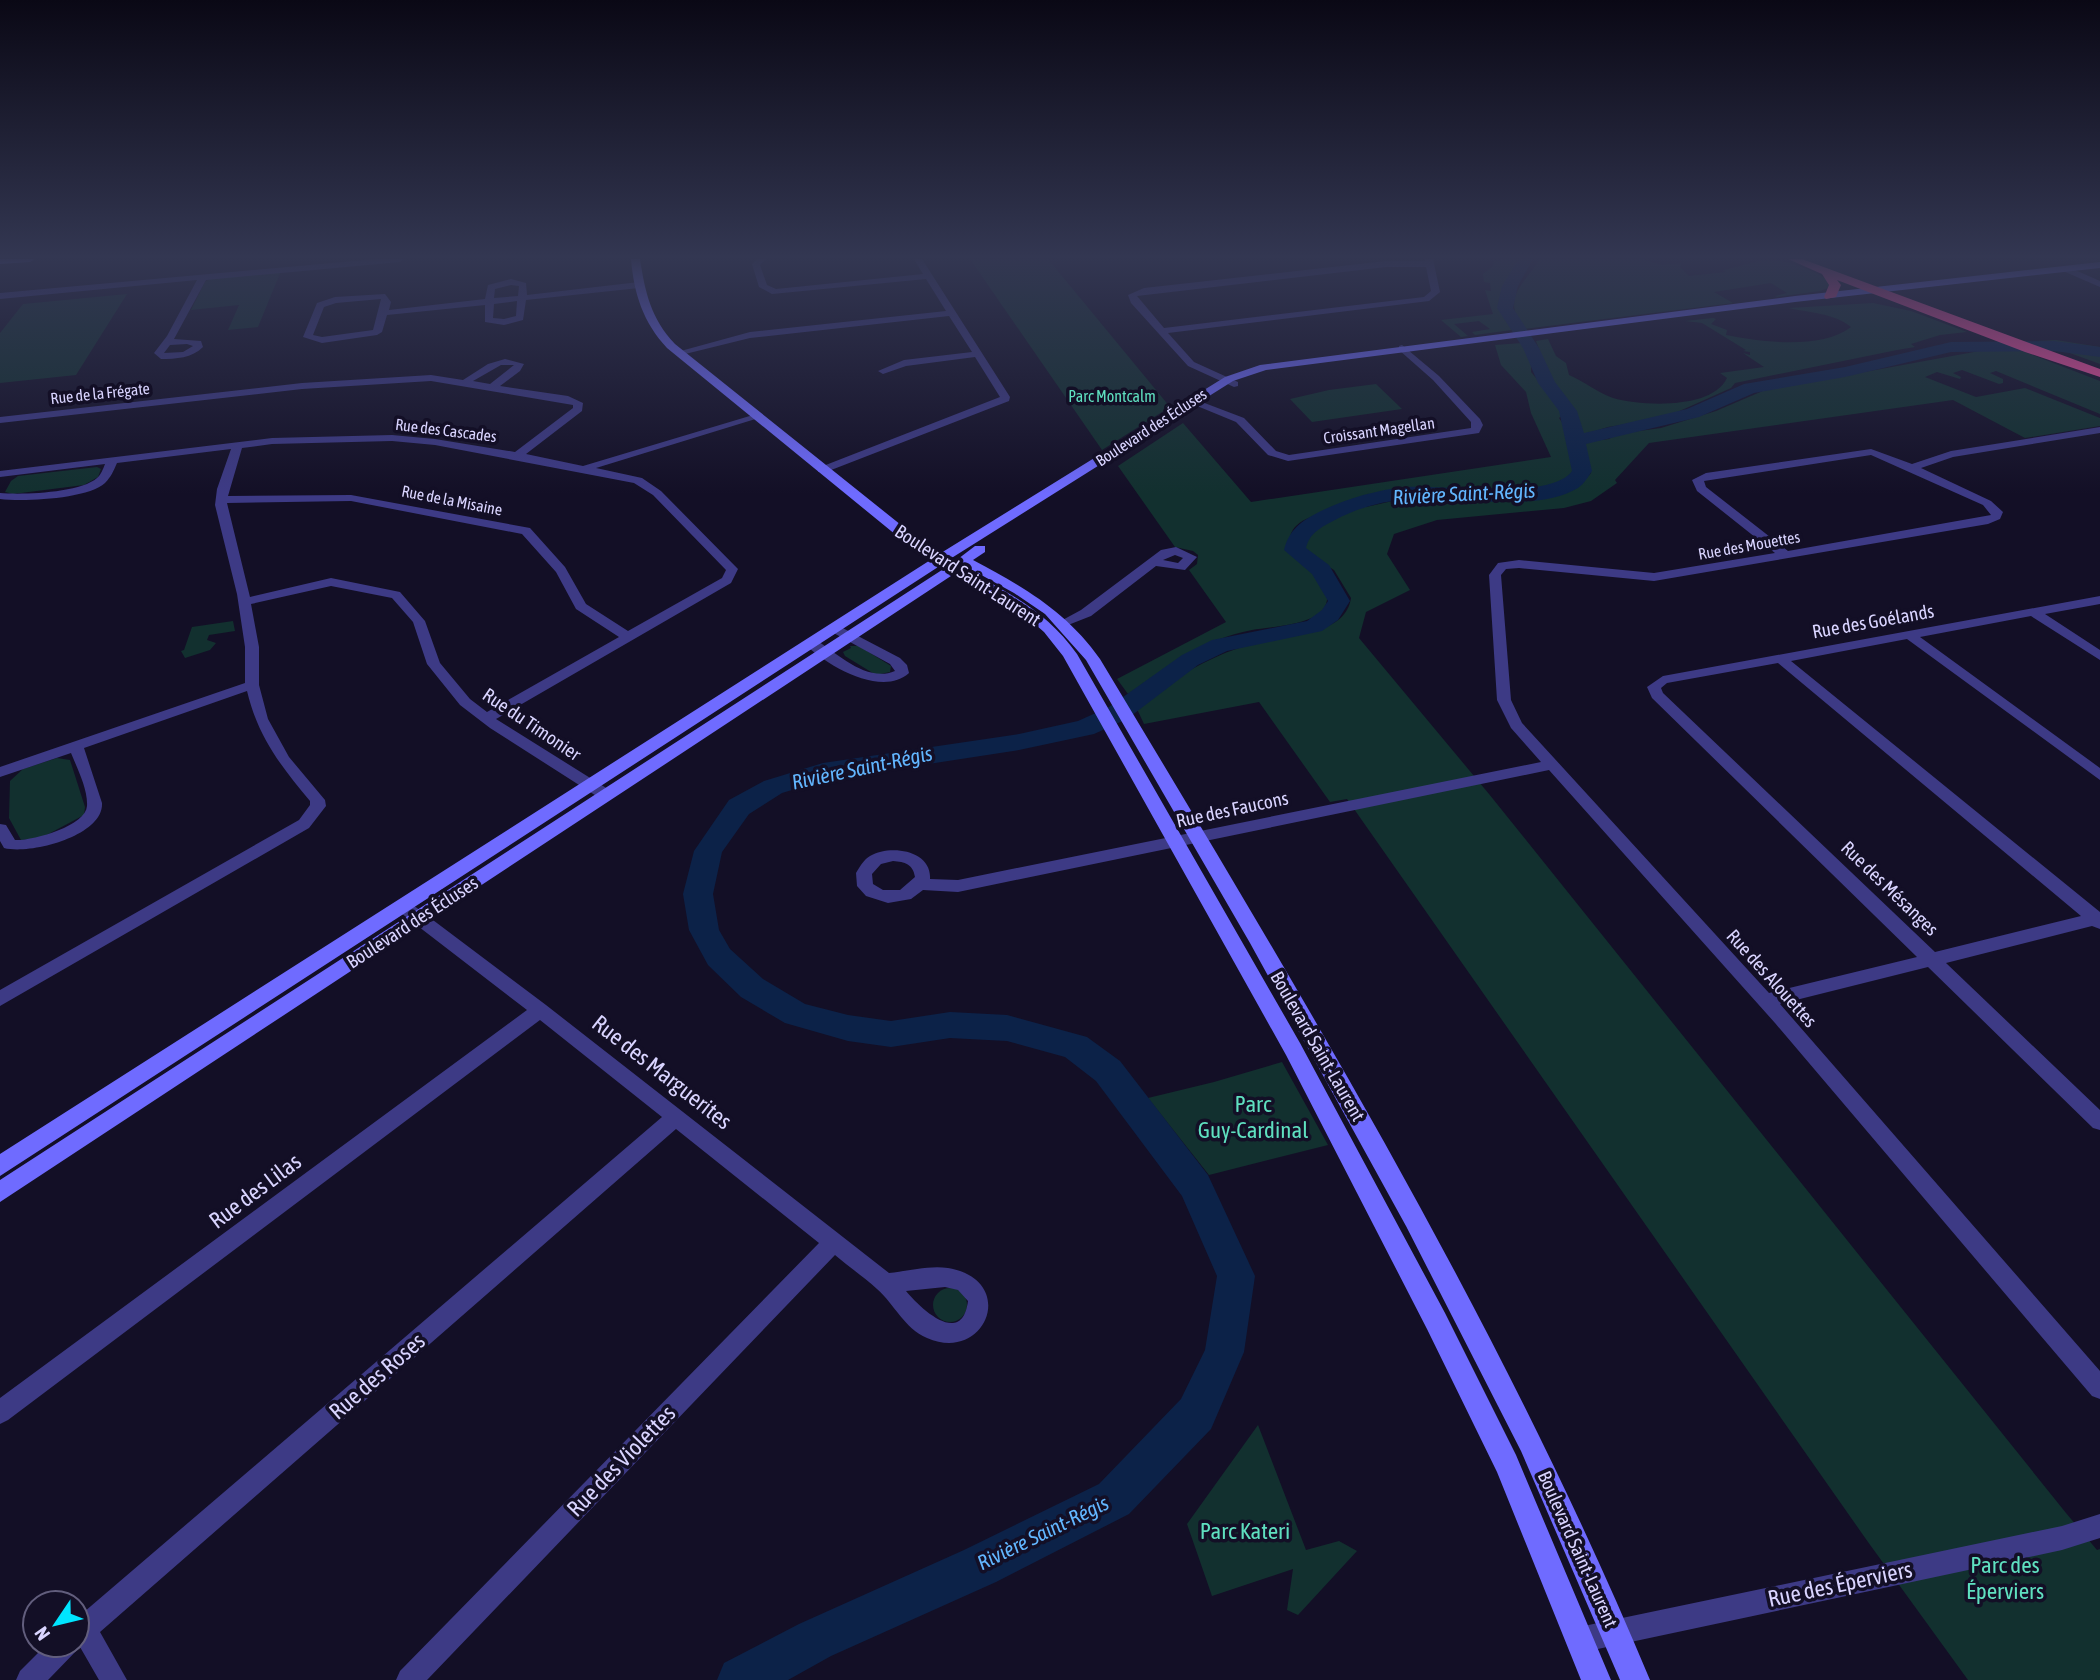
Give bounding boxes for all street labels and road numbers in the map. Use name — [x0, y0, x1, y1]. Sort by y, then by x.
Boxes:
street label: Rue de la Frégate — [49, 379, 151, 408]
street label: Boulevard des Écluses — [1092, 384, 1210, 469]
street label: Croissant Magellan — [1322, 413, 1436, 448]
street label: Rue des Cascades — [394, 415, 498, 445]
street label: Rue de la Misaine — [400, 481, 504, 519]
street label: Boulevard Saint-Laurent — [891, 520, 1045, 630]
street label: Rue des Mouettes — [1697, 527, 1802, 563]
street label: Rue des Goélands — [1810, 599, 1936, 643]
street label: Rue du Timonier — [479, 683, 586, 765]
street label: Rue des Faucons — [1174, 786, 1290, 832]
street label: Rue des Mésanges — [1837, 836, 1943, 940]
street label: Boulevard des Écluses — [342, 871, 482, 973]
street label: Rue des Alouettes — [1722, 925, 1822, 1032]
street label: Boulevard Saint-Laurent — [1266, 967, 1370, 1125]
street label: Rue des Marguerites — [587, 1010, 737, 1134]
street label: Rue des Lilas — [204, 1148, 306, 1234]
street label: Rue des Roses — [324, 1328, 430, 1424]
street label: Rue des Violettes — [562, 1400, 680, 1522]
street label: Boulevard Saint-Laurent — [1534, 1467, 1622, 1631]
street label: Rue des Éperviers — [1765, 1556, 1915, 1612]

